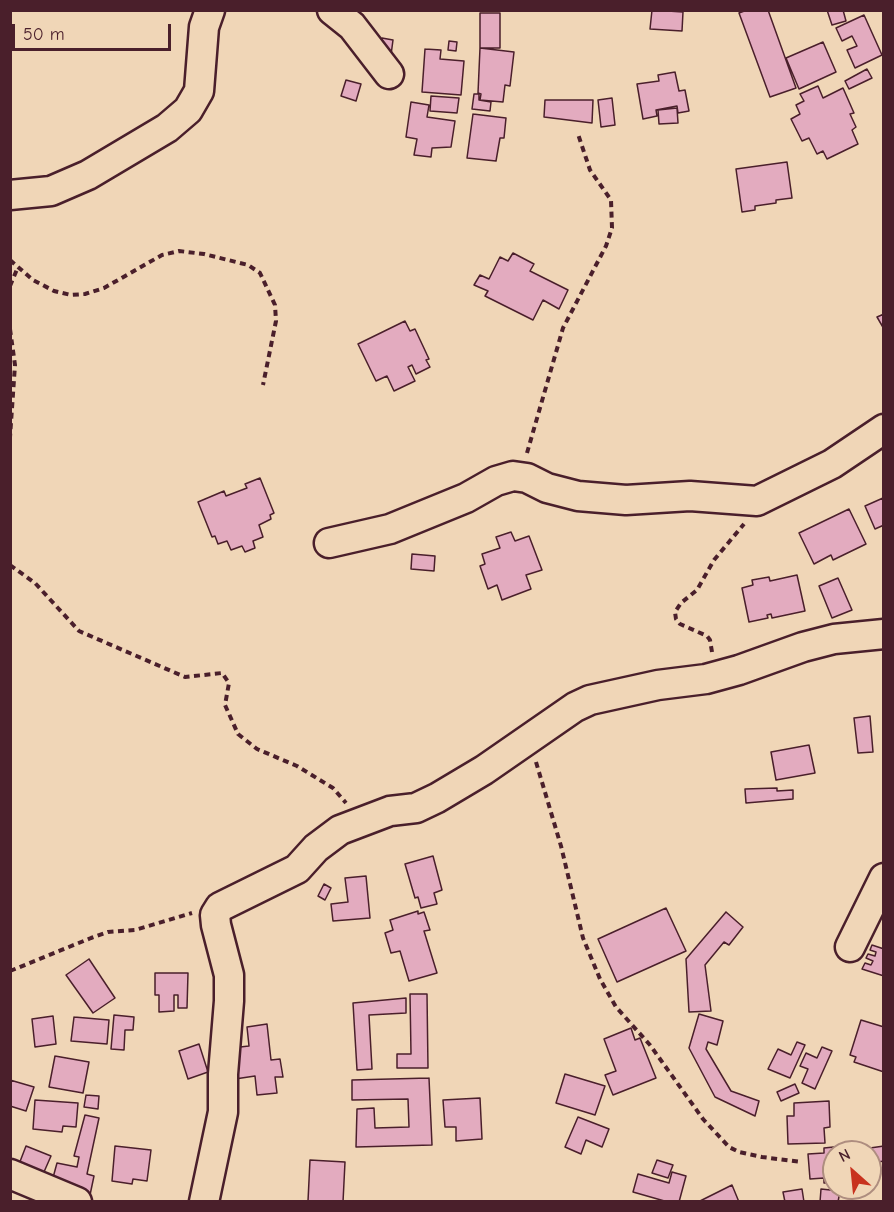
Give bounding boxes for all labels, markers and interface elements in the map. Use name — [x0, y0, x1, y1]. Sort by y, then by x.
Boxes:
scale bar — [15, 12, 174, 50]
text: 50 m — [23, 24, 65, 45]
north arrow — [822, 1140, 882, 1200]
text: N — [836, 1145, 853, 1166]

